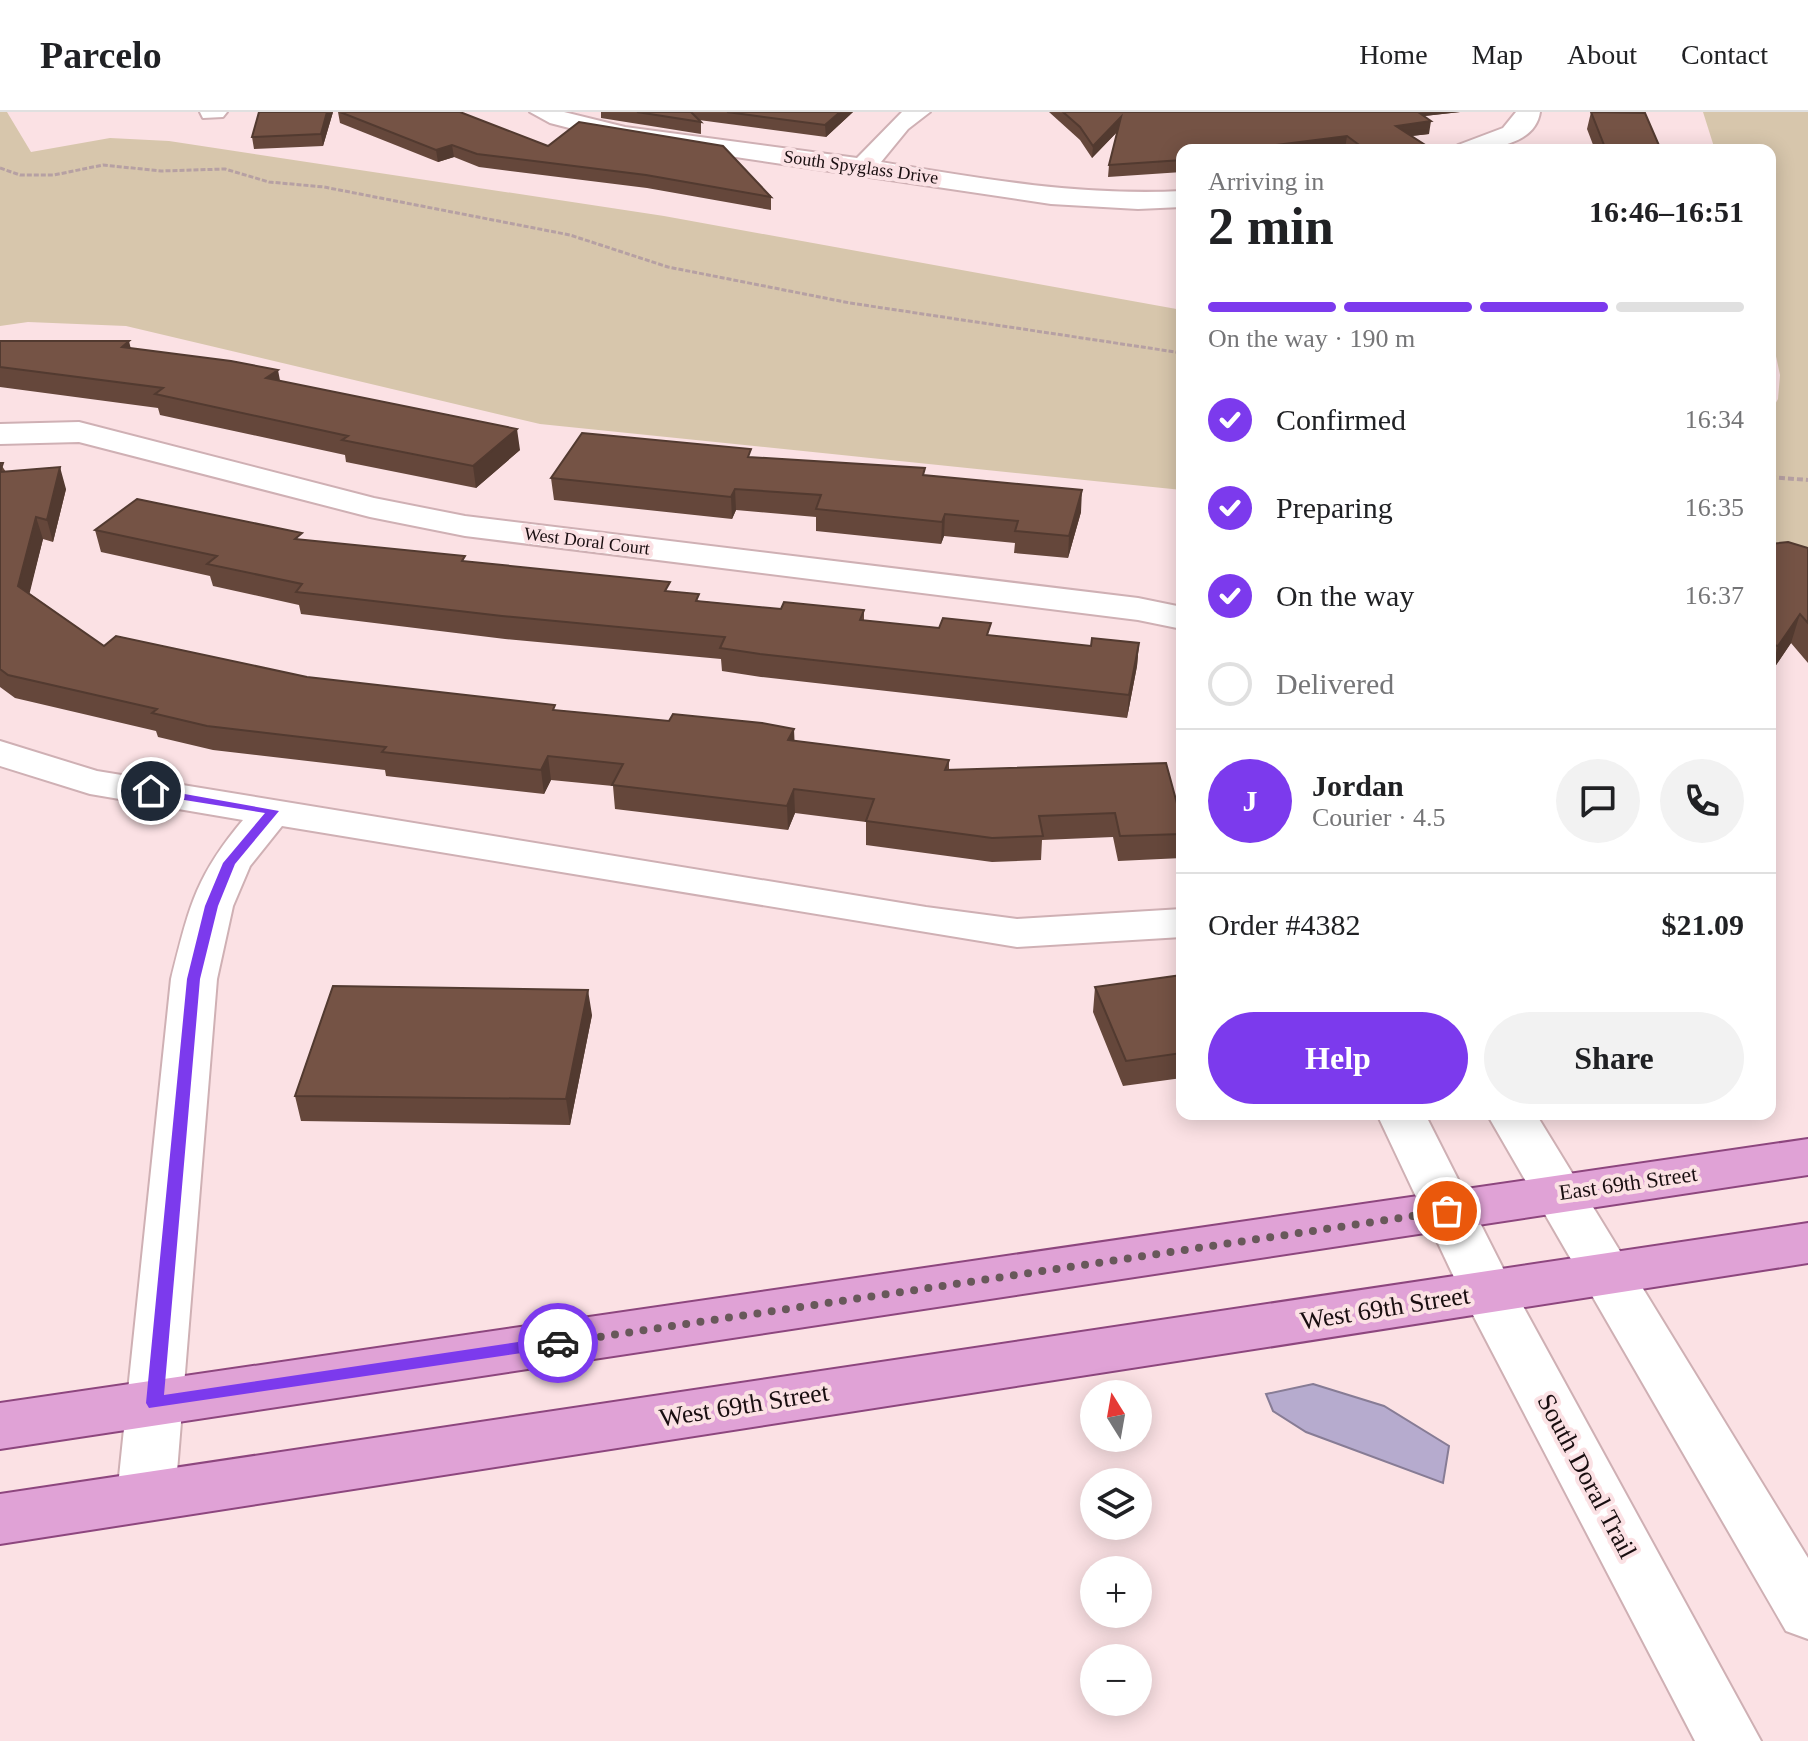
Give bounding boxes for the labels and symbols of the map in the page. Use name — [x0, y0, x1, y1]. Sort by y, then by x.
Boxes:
street label: South Spyglass Drive — [782, 146, 940, 188]
street label: West Doral Court — [523, 523, 651, 559]
pin — [117, 757, 185, 825]
street label: East 69th Street — [1557, 1161, 1699, 1205]
pin — [1413, 1177, 1481, 1245]
street label: West 69th Street — [1298, 1280, 1473, 1336]
courier — [518, 1303, 598, 1383]
street label: West 69th Street — [657, 1377, 832, 1433]
north arrow — [1080, 1380, 1152, 1452]
street label: South Doral Trail — [1531, 1389, 1643, 1563]

